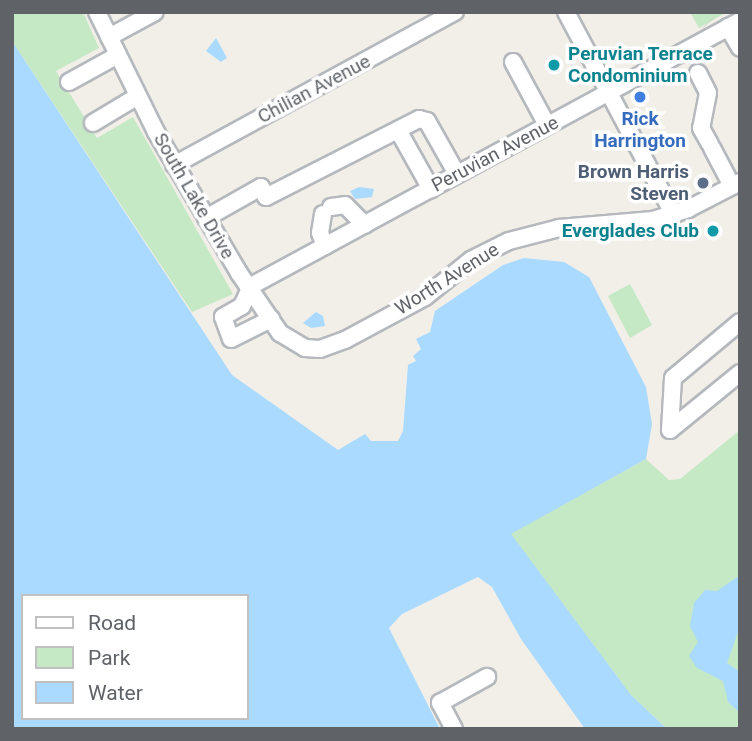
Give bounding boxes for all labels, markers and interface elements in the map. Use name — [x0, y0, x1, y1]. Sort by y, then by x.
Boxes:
place label: Peruvian Terrace Condominium — [568, 43, 713, 87]
street label: Chilian Avenue — [254, 50, 374, 128]
marker: Peruvian Terrace Condominium — [546, 57, 562, 73]
marker: Rick Harrington — [632, 89, 648, 105]
place label: Rick Harrington — [594, 108, 686, 152]
street label: Peruvian Avenue — [428, 111, 562, 197]
street label: South Lake Drive — [149, 129, 239, 263]
place label: Brown Harris Steven — [578, 161, 689, 205]
marker: Brown Harris Steven — [695, 175, 711, 191]
place label: Everglades Club — [562, 220, 699, 242]
marker: Everglades Club — [705, 223, 721, 239]
street label: Worth Avenue — [391, 238, 503, 320]
legend — [21, 594, 248, 720]
text: Road — [88, 611, 136, 635]
text: Park — [88, 646, 130, 670]
text: Water — [88, 681, 143, 705]

